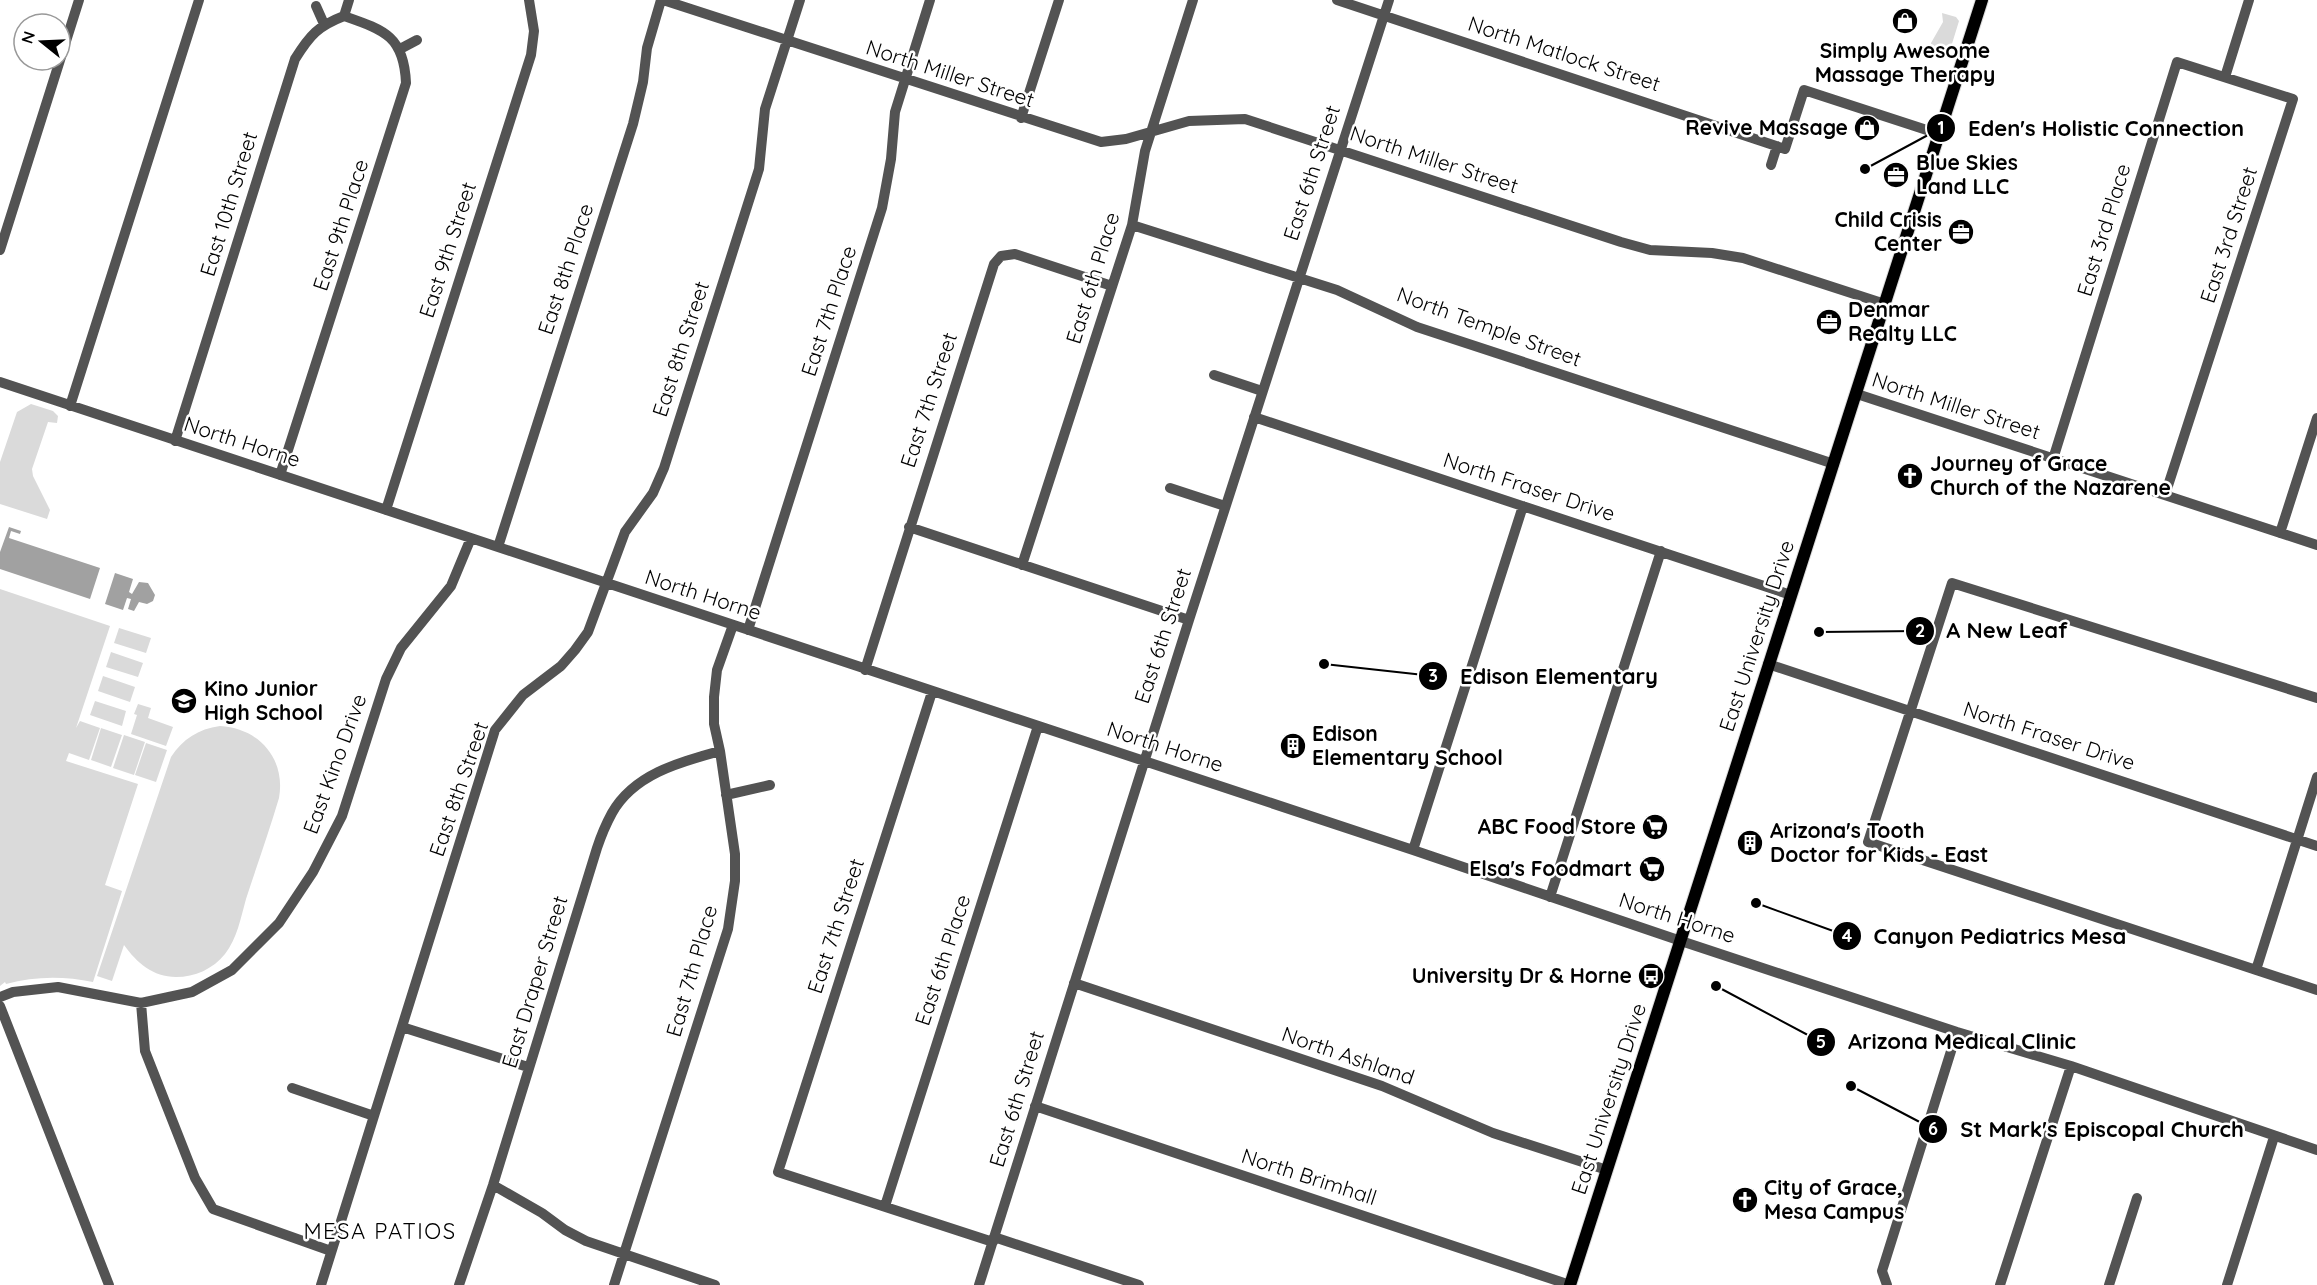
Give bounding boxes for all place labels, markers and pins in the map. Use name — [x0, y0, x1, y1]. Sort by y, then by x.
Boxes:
shop icon: Simply Awesome Massage Therapy — [1890, 6, 1920, 36]
place label: Simply Awesome Massage Therapy — [1815, 37, 1995, 87]
callout: Eden's Holistic Connection — [1926, 108, 2256, 148]
shop icon: Revive Massage — [1852, 113, 1882, 143]
place label: Revive Massage — [1685, 114, 1848, 140]
place label: Blue Skies Land LLC — [1916, 149, 2018, 199]
office icon: Blue Skies Land LLC — [1881, 160, 1911, 190]
place label: Child Crisis Center — [1835, 206, 1942, 256]
office icon: Child Crisis Center — [1946, 217, 1976, 247]
place label: Denmar Realty LLC — [1848, 296, 1957, 346]
office icon: Denmar Realty LLC — [1814, 307, 1844, 337]
place label: Journey of Grace Church of the Nazarene — [1930, 450, 2171, 500]
church icon: Journey of Grace Church of the Nazarene — [1895, 461, 1925, 491]
callout: A New Leaf — [1905, 611, 2080, 651]
callout: Edison Elementary — [1418, 656, 1670, 696]
place label: Kino Junior High School — [204, 675, 323, 725]
school or university icon: Kino Junior High School — [169, 686, 199, 716]
place label: Edison Elementary School — [1312, 720, 1503, 770]
building icon: Edison Elementary School — [1278, 731, 1308, 761]
supermarket icon: ABC Food Store — [1640, 812, 1670, 842]
place label: ABC Food Store — [1478, 813, 1636, 839]
place label: Arizona's Tooth Doctor for Kids - East — [1770, 817, 1988, 867]
building icon: Arizona's Tooth Doctor for Kids - East — [1735, 828, 1765, 858]
supermarket icon: Elsa's Foodmart — [1637, 854, 1667, 884]
place label: Elsa's Foodmart — [1469, 855, 1632, 881]
callout: Canyon Pediatrics Mesa — [1832, 916, 2138, 956]
bus stop icon: University Dr & Horne — [1636, 961, 1666, 991]
place label: University Dr & Horne — [1412, 962, 1632, 988]
callout: Arizona Medical Clinic — [1806, 1022, 2088, 1062]
callout: St Mark's Episcopal Church — [1918, 1109, 2256, 1149]
place label: City of Grace, Mesa Campus — [1764, 1174, 1904, 1224]
church icon: City of Grace, Mesa Campus — [1730, 1185, 1760, 1215]

